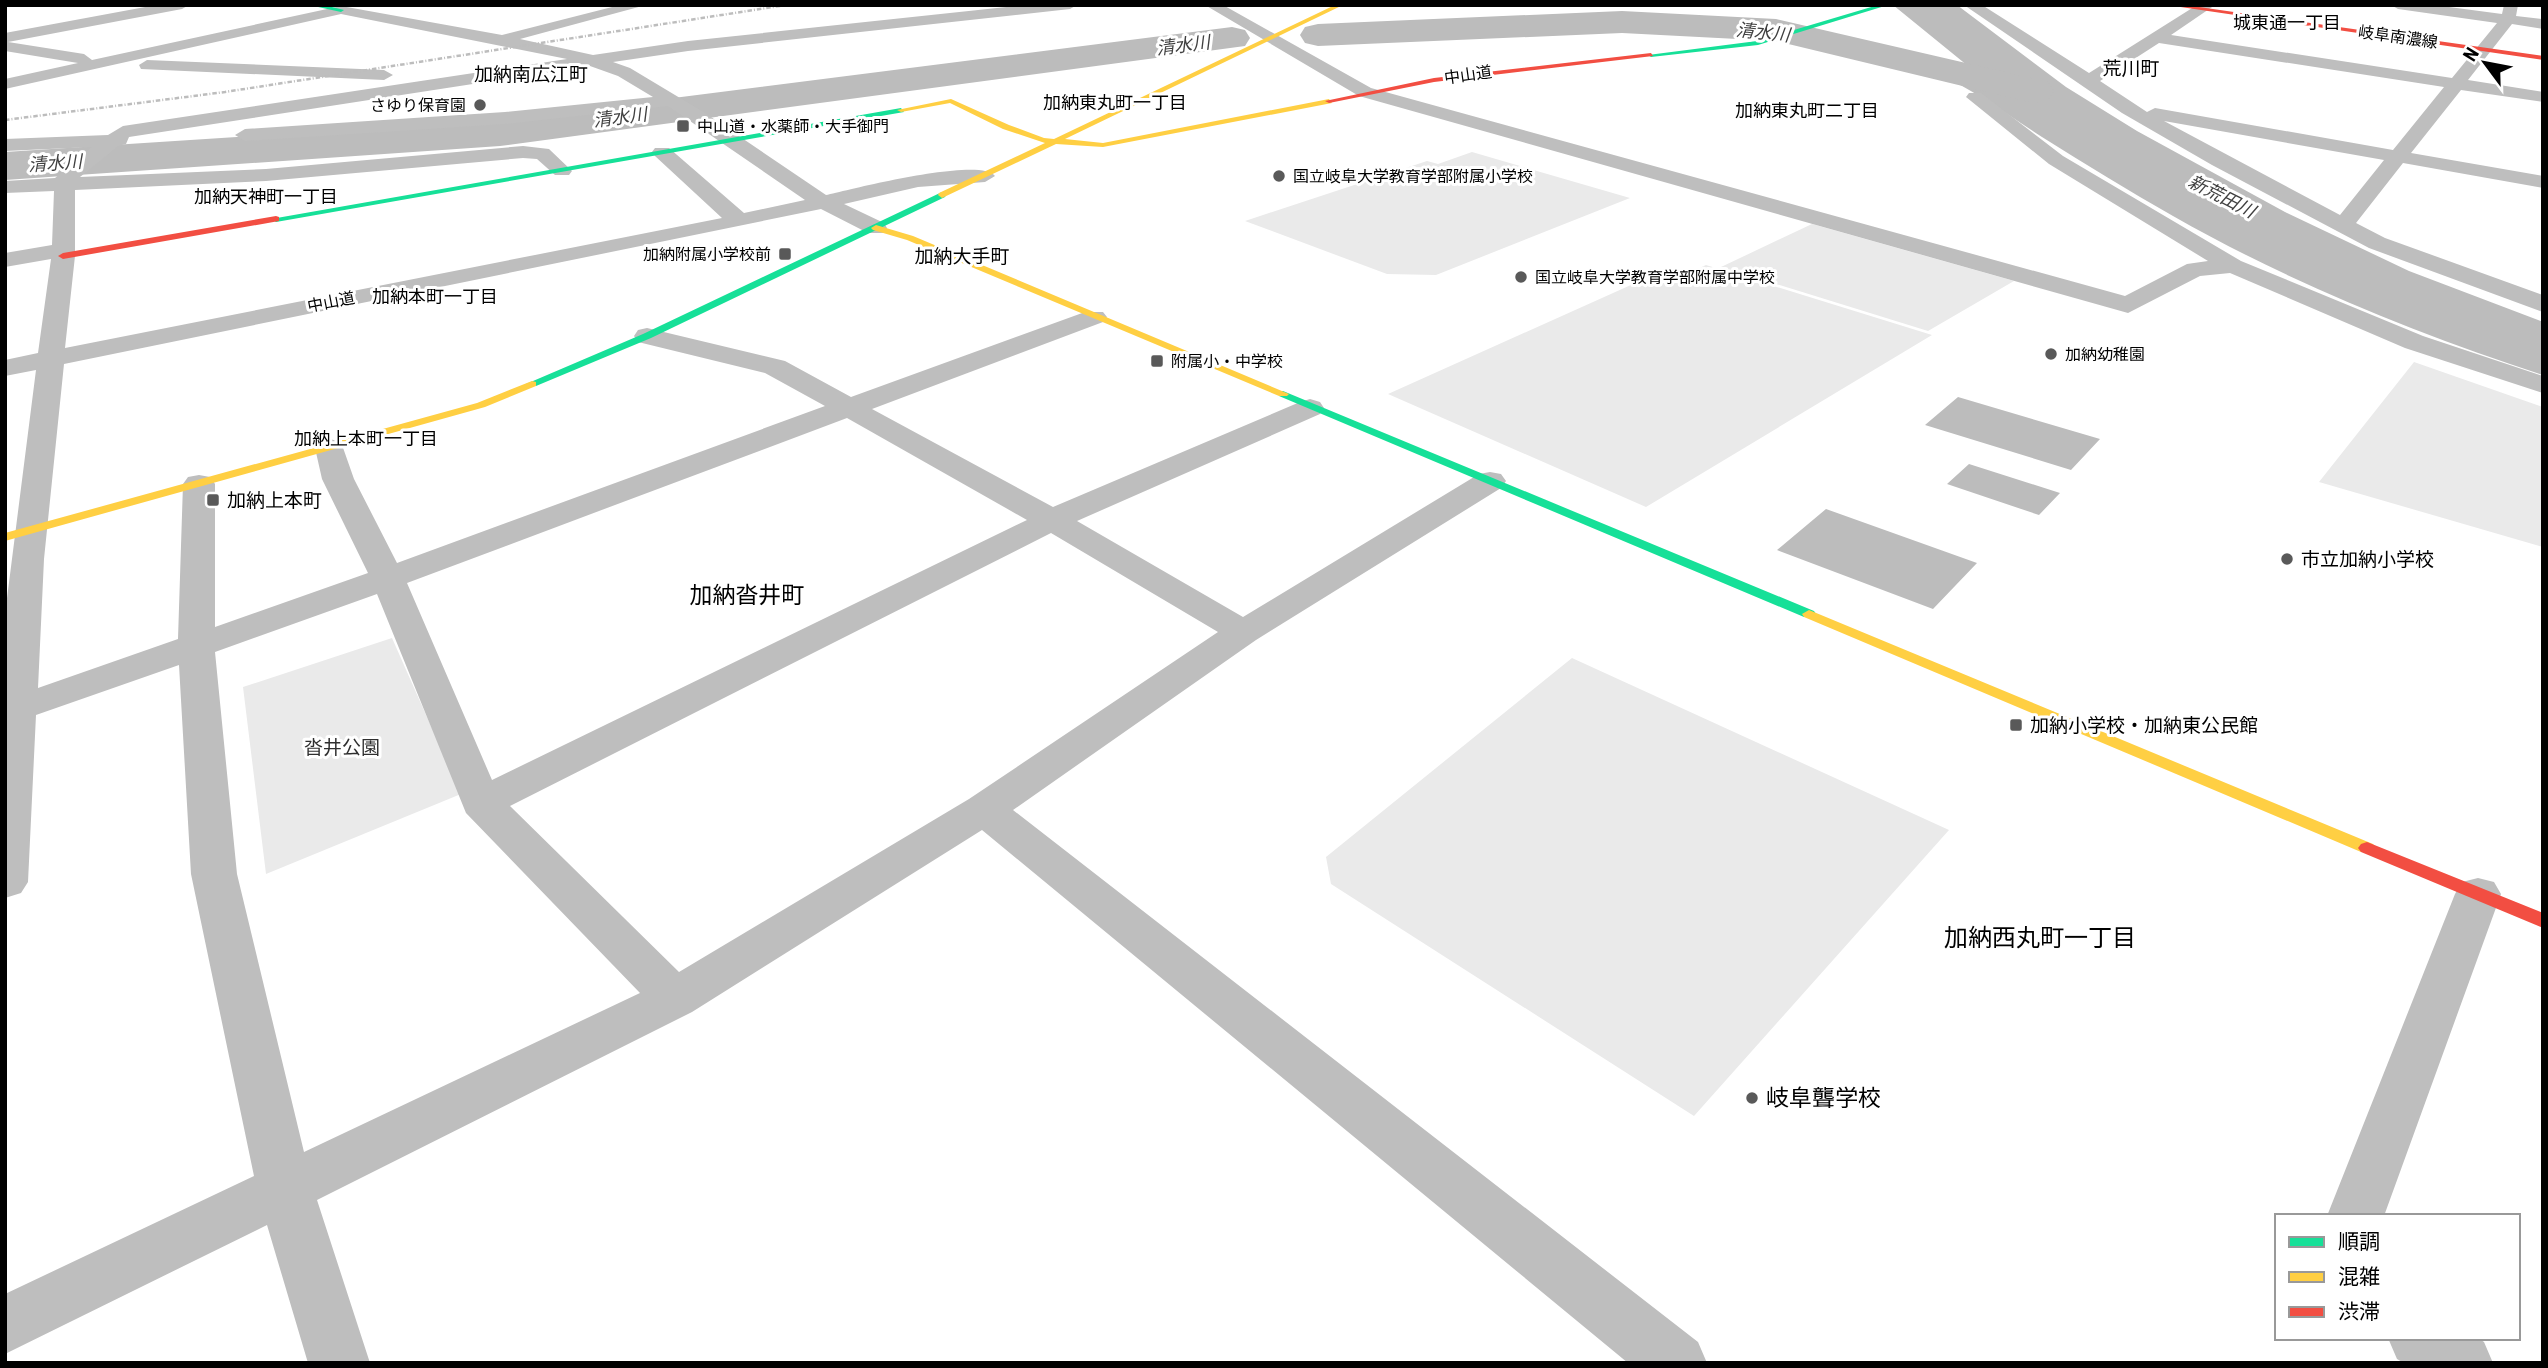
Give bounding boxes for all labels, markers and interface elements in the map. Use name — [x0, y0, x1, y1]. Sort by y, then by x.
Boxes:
district label: 城東通一丁目 — [2233, 12, 2341, 33]
water label: 清水川 — [1735, 19, 1793, 45]
street label: 岐阜南濃線 — [2357, 22, 2439, 52]
north arrow — [2450, 28, 2520, 98]
water label: 清水川 — [1155, 31, 1213, 59]
text: N — [2458, 43, 2484, 65]
district label: 荒川町 — [2102, 57, 2160, 80]
street label: 中山道 — [1443, 62, 1493, 88]
district label: 加納南広江町 — [474, 63, 588, 86]
district label: 加納東丸町一丁目 — [1043, 92, 1187, 113]
place label: さゆり保育園 — [370, 96, 466, 115]
marker: さゆり保育園 — [472, 97, 488, 113]
district label: 加納東丸町二丁目 — [1735, 100, 1879, 121]
water label: 清水川 — [592, 103, 650, 131]
place label: 中山道・水薬師・大手御門 — [697, 117, 889, 136]
marker: 中山道・水薬師・大手御門 — [675, 118, 691, 134]
water label: 清水川 — [27, 151, 85, 175]
place label: 国立岐阜大学教育学部附属小学校 — [1293, 167, 1533, 186]
marker: 国立岐阜大学教育学部附属小学校 — [1271, 168, 1287, 184]
water label: 新荒田川 — [2185, 170, 2261, 223]
district label: 加納天神町一丁目 — [194, 186, 338, 207]
place label: 加納附属小学校前 — [643, 245, 771, 264]
district label: 加納大手町 — [914, 245, 1010, 268]
marker: 加納附属小学校前 — [777, 246, 793, 262]
place label: 国立岐阜大学教育学部附属中学校 — [1535, 268, 1775, 287]
marker: 国立岐阜大学教育学部附属中学校 — [1513, 269, 1529, 285]
district label: 加納本町一丁目 — [372, 286, 498, 307]
street label: 中山道 — [306, 288, 356, 316]
place label: 加納幼稚園 — [2065, 345, 2145, 364]
marker: 加納幼稚園 — [2043, 346, 2059, 362]
place label: 附属小・中学校 — [1171, 352, 1283, 371]
marker: 附属小・中学校 — [1149, 353, 1165, 369]
district label: 加納上本町一丁目 — [294, 428, 438, 449]
place label: 加納上本町 — [227, 489, 322, 512]
marker: 加納上本町 — [205, 492, 221, 508]
place label: 市立加納小学校 — [2301, 548, 2434, 571]
marker: 市立加納小学校 — [2279, 551, 2295, 567]
district label: 加納沓井町 — [690, 582, 805, 609]
place label: 加納小学校・加納東公民館 — [2030, 714, 2258, 737]
marker: 加納小学校・加納東公民館 — [2008, 717, 2024, 733]
park label: 沓井公園 — [304, 736, 380, 759]
district label: 加納西丸町一丁目 — [1944, 924, 2136, 952]
place label: 岐阜聾学校 — [1766, 1085, 1881, 1112]
marker: 岐阜聾学校 — [1744, 1090, 1760, 1106]
legend — [2275, 1214, 2520, 1340]
text: 順調 — [2338, 1230, 2380, 1254]
text: 混雑 — [2338, 1265, 2380, 1289]
text: 渋滞 — [2338, 1300, 2380, 1324]

